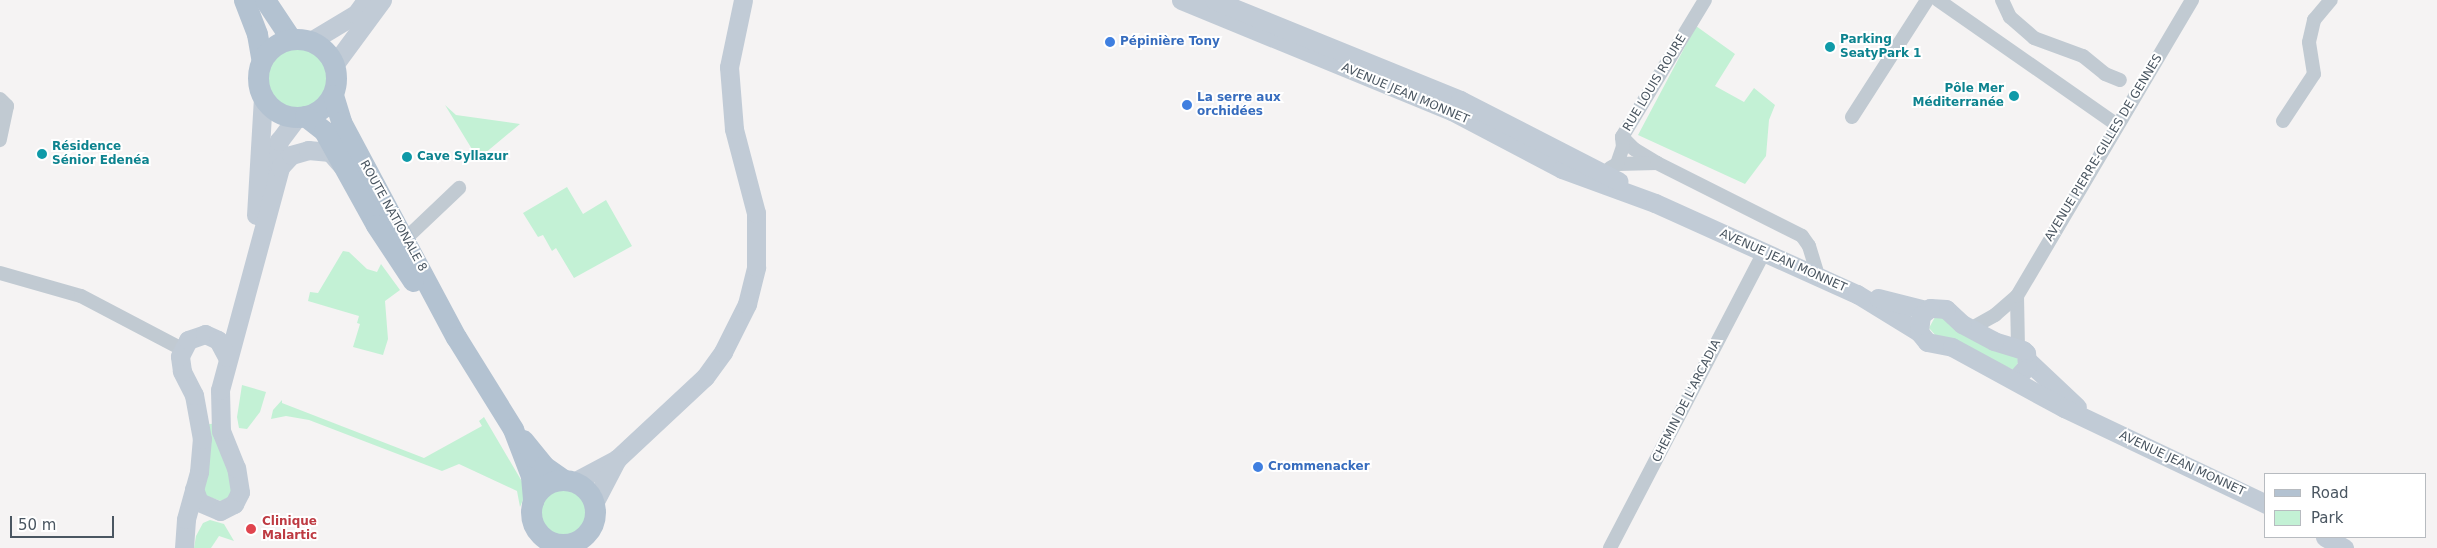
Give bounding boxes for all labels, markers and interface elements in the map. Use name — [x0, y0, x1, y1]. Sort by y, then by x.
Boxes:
street label: RUE LOUIS ROURE — [1620, 32, 1690, 134]
place label: Parking SeatyPark 1 — [1840, 33, 1921, 61]
place label: Pépinière Tony — [1120, 35, 1220, 49]
marker: Pépinière Tony — [1104, 36, 1116, 48]
marker: Parking SeatyPark 1 — [1824, 41, 1836, 53]
street label: AVENUE PIERRE-GILLES DE GENNES — [2042, 52, 2166, 244]
street label: AVENUE JEAN MONNET — [1339, 61, 1471, 127]
place label: Pôle Mer Méditerranée — [1913, 82, 2004, 110]
marker: Pôle Mer Méditerranée — [2008, 90, 2020, 102]
place label: La serre aux orchidées — [1197, 91, 1281, 119]
marker: La serre aux orchidées — [1181, 99, 1193, 111]
place label: Résidence Sénior Edenéa — [52, 140, 149, 168]
marker: Résidence Sénior Edenéa — [36, 148, 48, 160]
place label: Cave Syllazur — [417, 150, 508, 164]
marker: Cave Syllazur — [401, 151, 413, 163]
street label: ROUTE NATIONALE 8 — [356, 158, 430, 274]
street label: AVENUE JEAN MONNET — [1717, 227, 1849, 295]
street label: CHEMIN DE L'ARCADIA — [1650, 337, 1724, 465]
street label: AVENUE JEAN MONNET — [2117, 428, 2247, 500]
place label: Crommenacker — [1268, 460, 1370, 474]
marker: Crommenacker — [1252, 461, 1264, 473]
legend — [2264, 473, 2427, 538]
text: Road — [2311, 484, 2349, 502]
scale bar — [12, 506, 116, 538]
text: Park — [2311, 509, 2343, 527]
place label: Clinique Malartic — [262, 515, 317, 543]
text: 50 m — [18, 516, 56, 534]
marker: Clinique Malartic — [244, 522, 258, 536]

